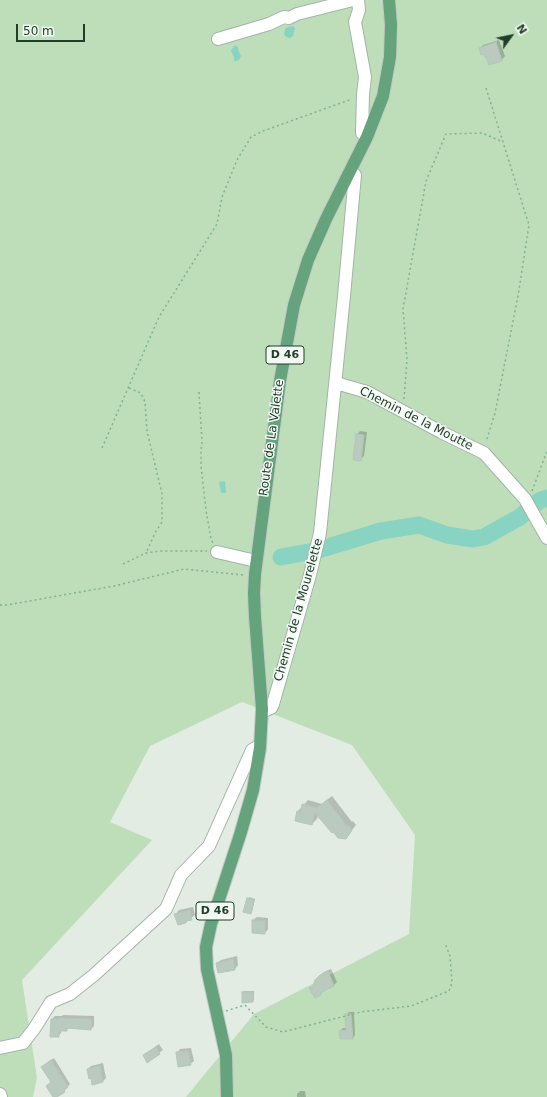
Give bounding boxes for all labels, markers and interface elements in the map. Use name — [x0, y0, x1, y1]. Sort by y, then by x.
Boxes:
scale bar — [18, 16, 87, 42]
north arrow — [491, 16, 531, 56]
text: N — [514, 22, 529, 37]
text: 50 m — [23, 24, 54, 38]
road number: D 46 — [266, 346, 304, 364]
street label: Route de La Valette — [257, 379, 287, 497]
street label: Chemin de la Moutte — [357, 384, 475, 454]
street label: Chemin de la Mourelette — [272, 537, 326, 683]
road number: D 46 — [196, 902, 234, 920]

